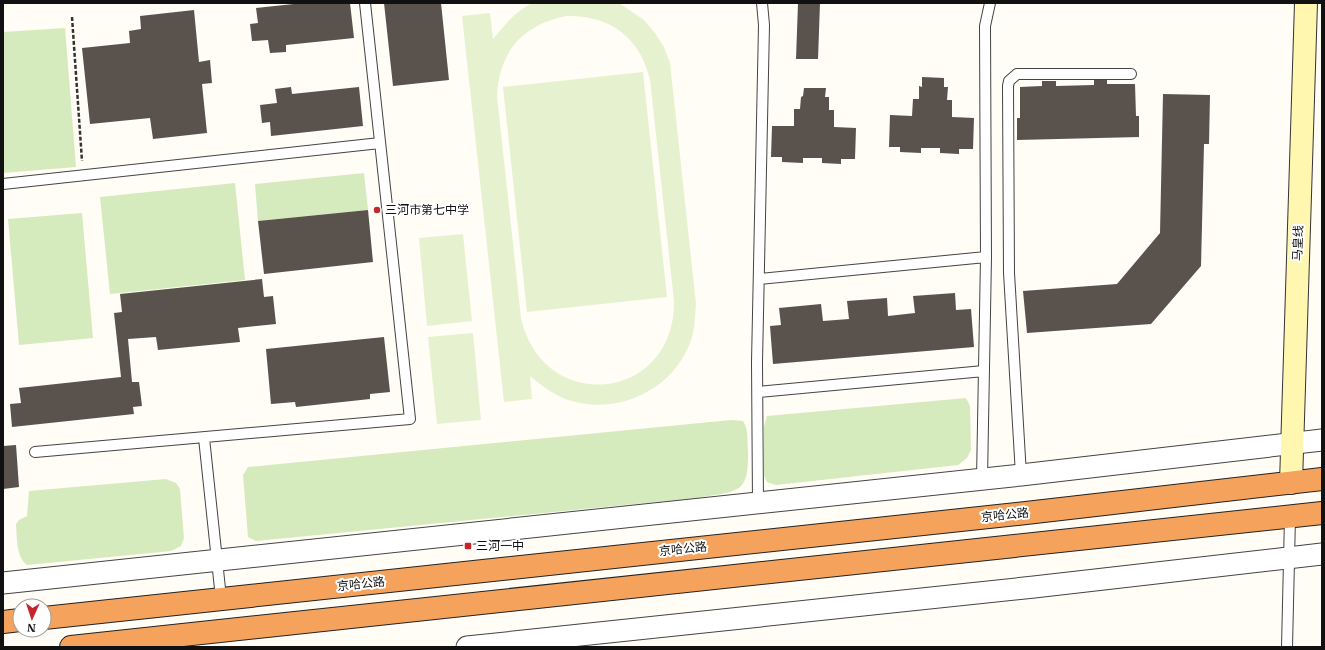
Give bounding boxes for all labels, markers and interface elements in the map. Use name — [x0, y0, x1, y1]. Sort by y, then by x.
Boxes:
place label: 三河市第七中学 — [385, 202, 469, 217]
marker: 三河市第七中学 — [372, 205, 382, 215]
street label: 马皇线 — [1289, 225, 1306, 261]
street label: 京哈公路 — [980, 505, 1030, 524]
place label: 三河一中 — [476, 538, 524, 553]
street label: 京哈公路 — [658, 539, 708, 558]
marker: 三河一中 — [463, 541, 473, 551]
street label: 京哈公路 — [336, 574, 386, 593]
north arrow — [12, 598, 52, 638]
text: N — [26, 621, 36, 635]

